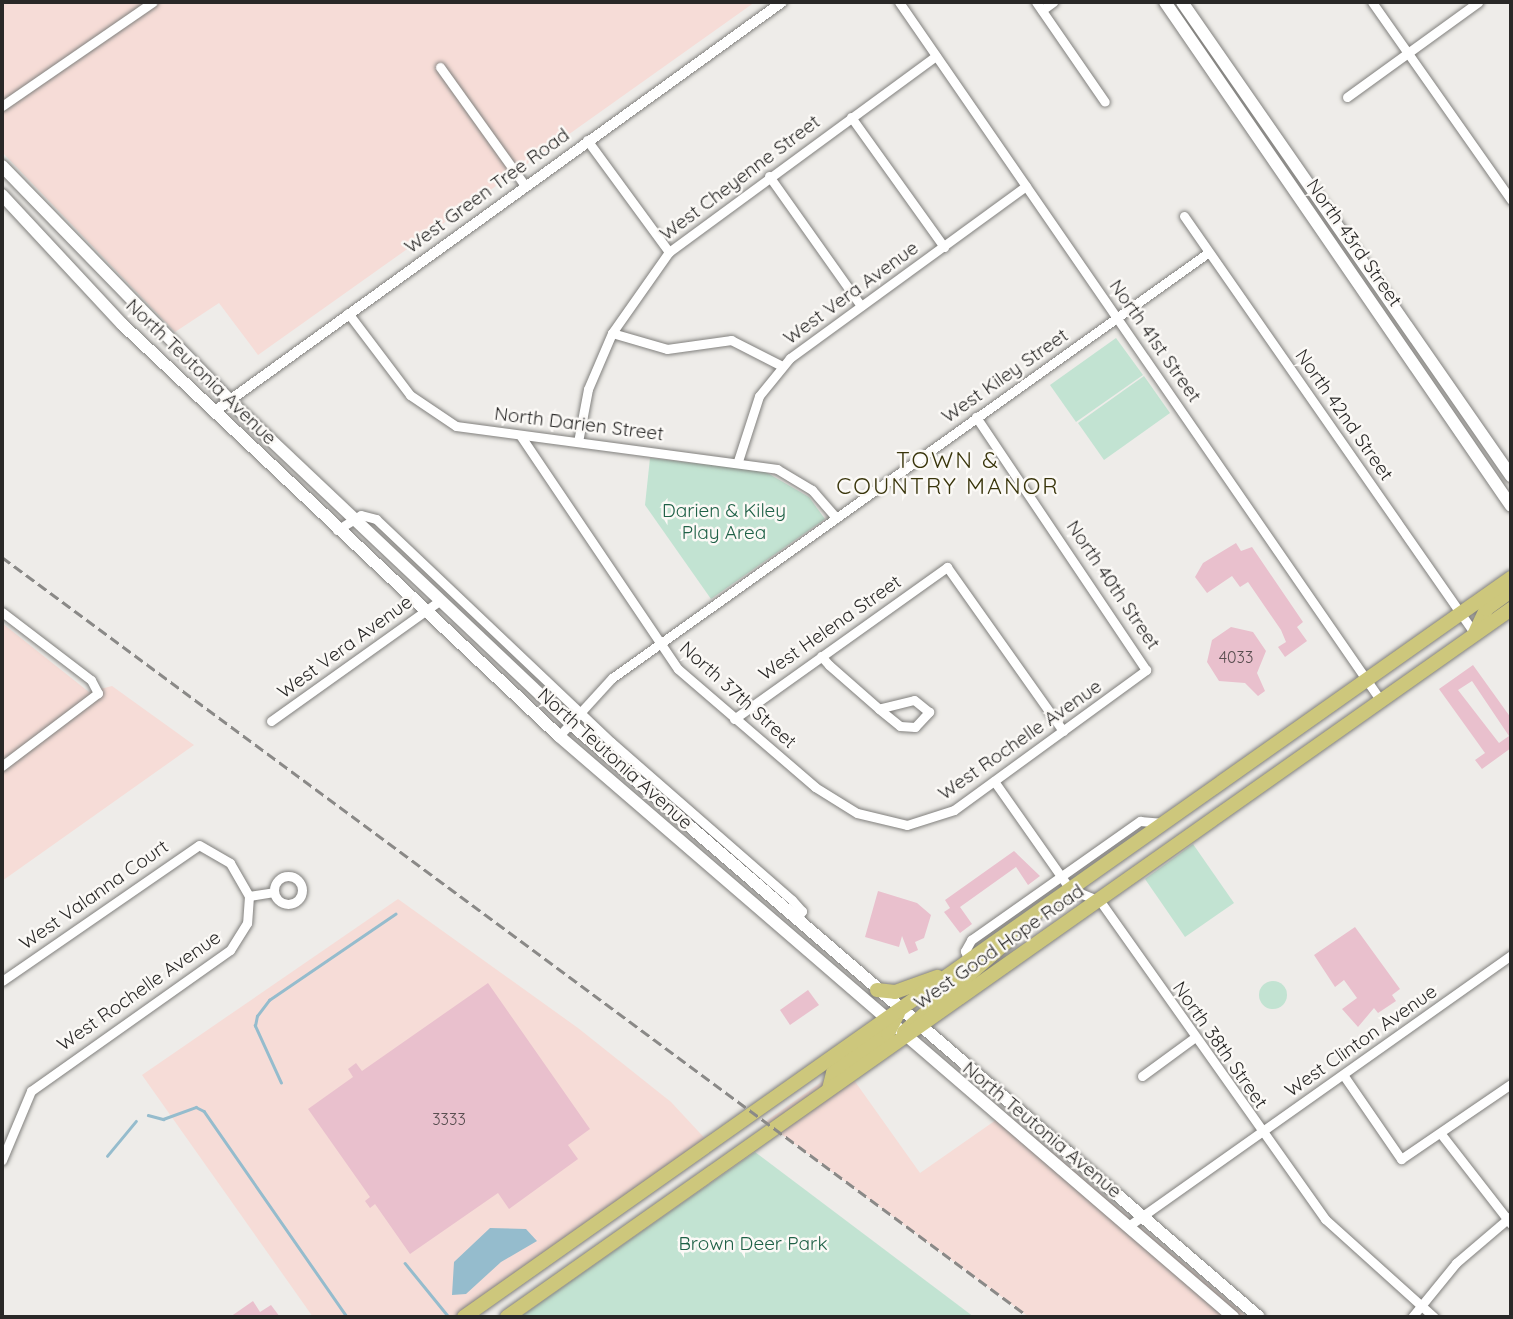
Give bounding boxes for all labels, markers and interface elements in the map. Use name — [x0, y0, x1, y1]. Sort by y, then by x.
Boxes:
street label: West Cheyenne Street — [656, 110, 824, 246]
street label: West Green Tree Road — [400, 124, 574, 258]
street label: North 43rd Street — [1301, 175, 1407, 311]
street label: West Vera Avenue — [779, 236, 923, 350]
street label: North 41st Street — [1104, 275, 1206, 407]
street label: North Teutonia Avenue — [121, 294, 281, 450]
street label: West Kiley Street — [937, 324, 1073, 428]
street label: North 42nd Street — [1290, 345, 1398, 485]
street label: North Darien Street — [493, 402, 665, 446]
district label: TOWN & COUNTRY MANOR — [838, 446, 1058, 500]
park label: Darien & Kiley Play Area — [662, 500, 786, 544]
street label: North 40th Street — [1061, 516, 1165, 654]
street label: West Helena Street — [755, 570, 905, 686]
street label: West Vera Avenue — [273, 590, 417, 704]
street label: North 37th Street — [675, 637, 801, 753]
house number: 4033 — [1219, 647, 1253, 667]
street label: West Rochelle Avenue — [934, 675, 1106, 805]
street label: North Teutonia Avenue — [533, 684, 697, 834]
street label: West Valanna Court — [15, 835, 173, 955]
street label: West Good Hope Road — [910, 880, 1088, 1014]
street label: West Rochelle Avenue — [53, 926, 225, 1056]
street label: North 38th Street — [1168, 977, 1272, 1113]
street label: West Clinton Avenue — [1281, 980, 1441, 1102]
street label: North Teutonia Avenue — [958, 1057, 1126, 1203]
house number: 3333 — [432, 1109, 466, 1129]
park label: Brown Deer Park — [678, 1233, 828, 1255]

